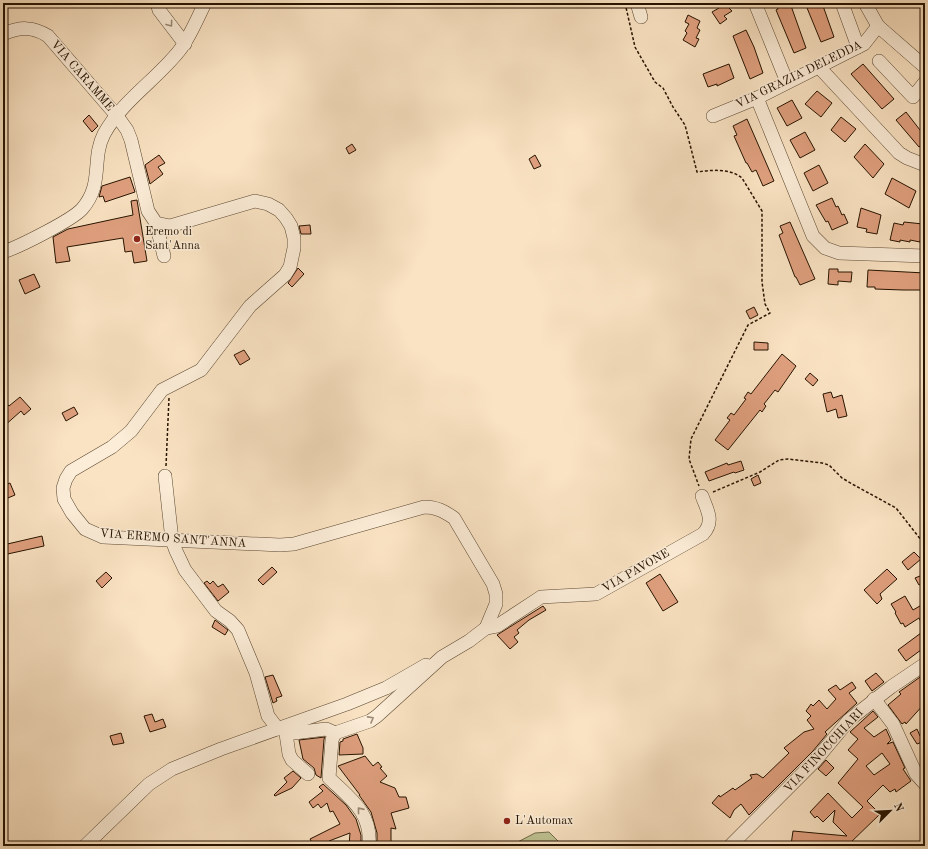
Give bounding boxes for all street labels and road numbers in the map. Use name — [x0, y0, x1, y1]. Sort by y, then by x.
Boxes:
street label: VIA CARAMME — [48, 38, 116, 114]
street label: VIA GRAZIA DELEDDA — [734, 39, 864, 111]
street label: VIA EREMO SANT'ANNA — [99, 528, 247, 550]
street label: VIA PAVONE — [600, 547, 672, 595]
street label: VIA FINOCCHIARI — [782, 707, 866, 795]

